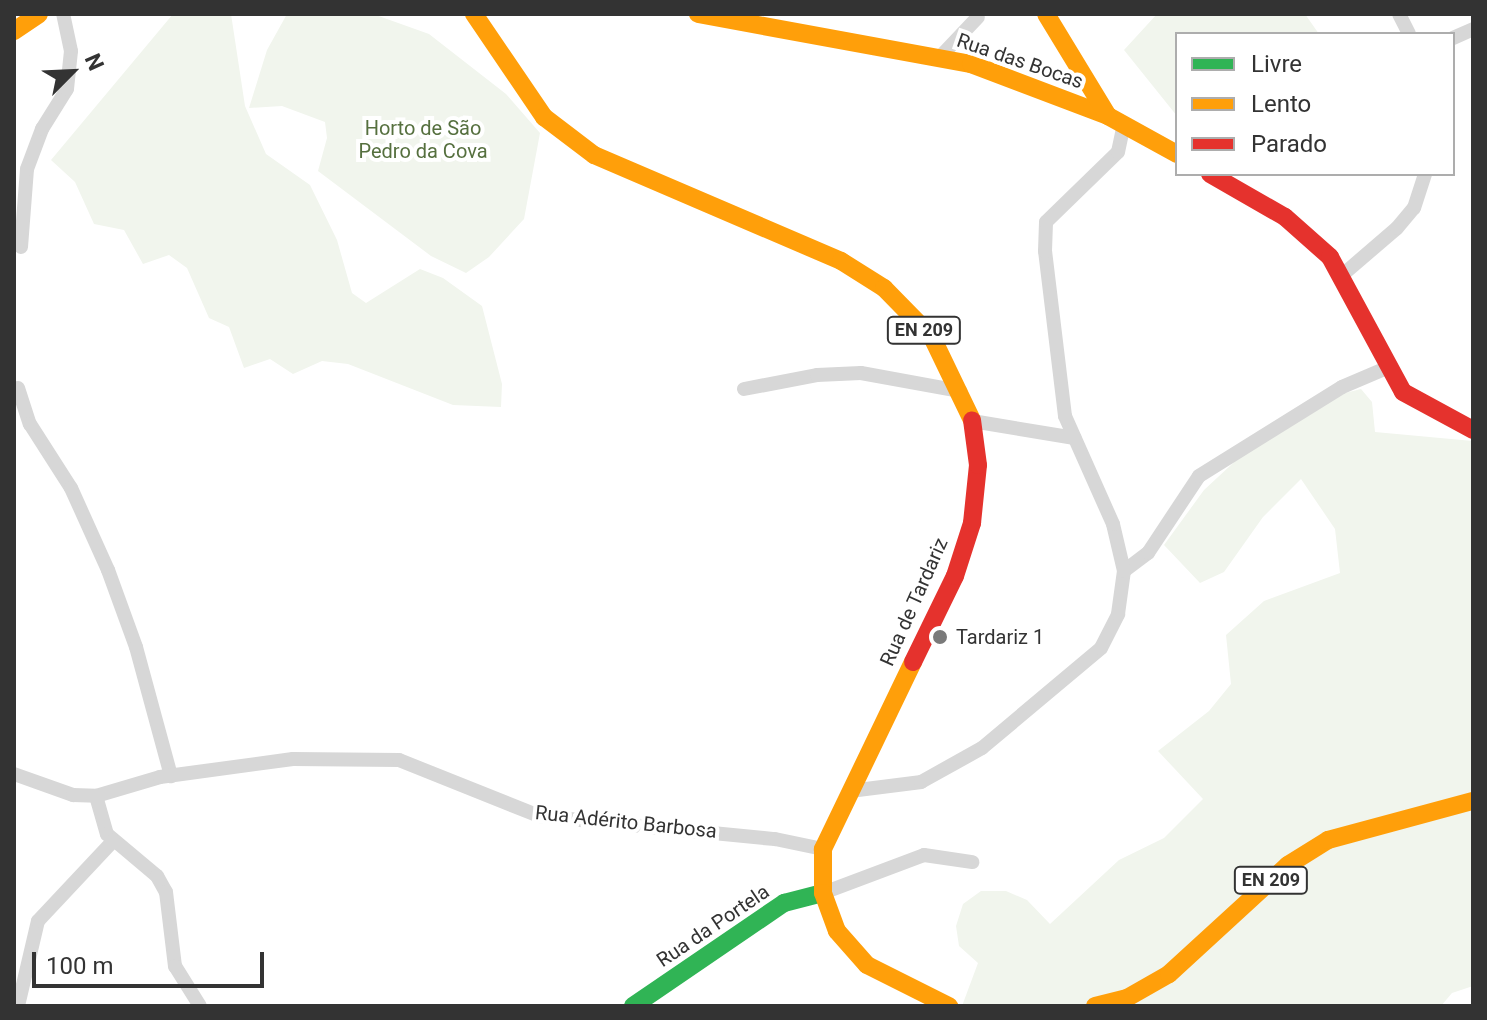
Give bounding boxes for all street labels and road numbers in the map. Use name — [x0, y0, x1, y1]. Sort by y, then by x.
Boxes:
street label: Rua das Bocas — [954, 28, 1086, 94]
road number: EN 209 — [886, 316, 962, 344]
street label: Rua de Tardariz — [875, 534, 953, 670]
street label: Rua Adérito Barbosa — [534, 801, 718, 843]
road number: EN 209 — [1233, 866, 1309, 894]
street label: Rua da Portela — [652, 880, 774, 972]

